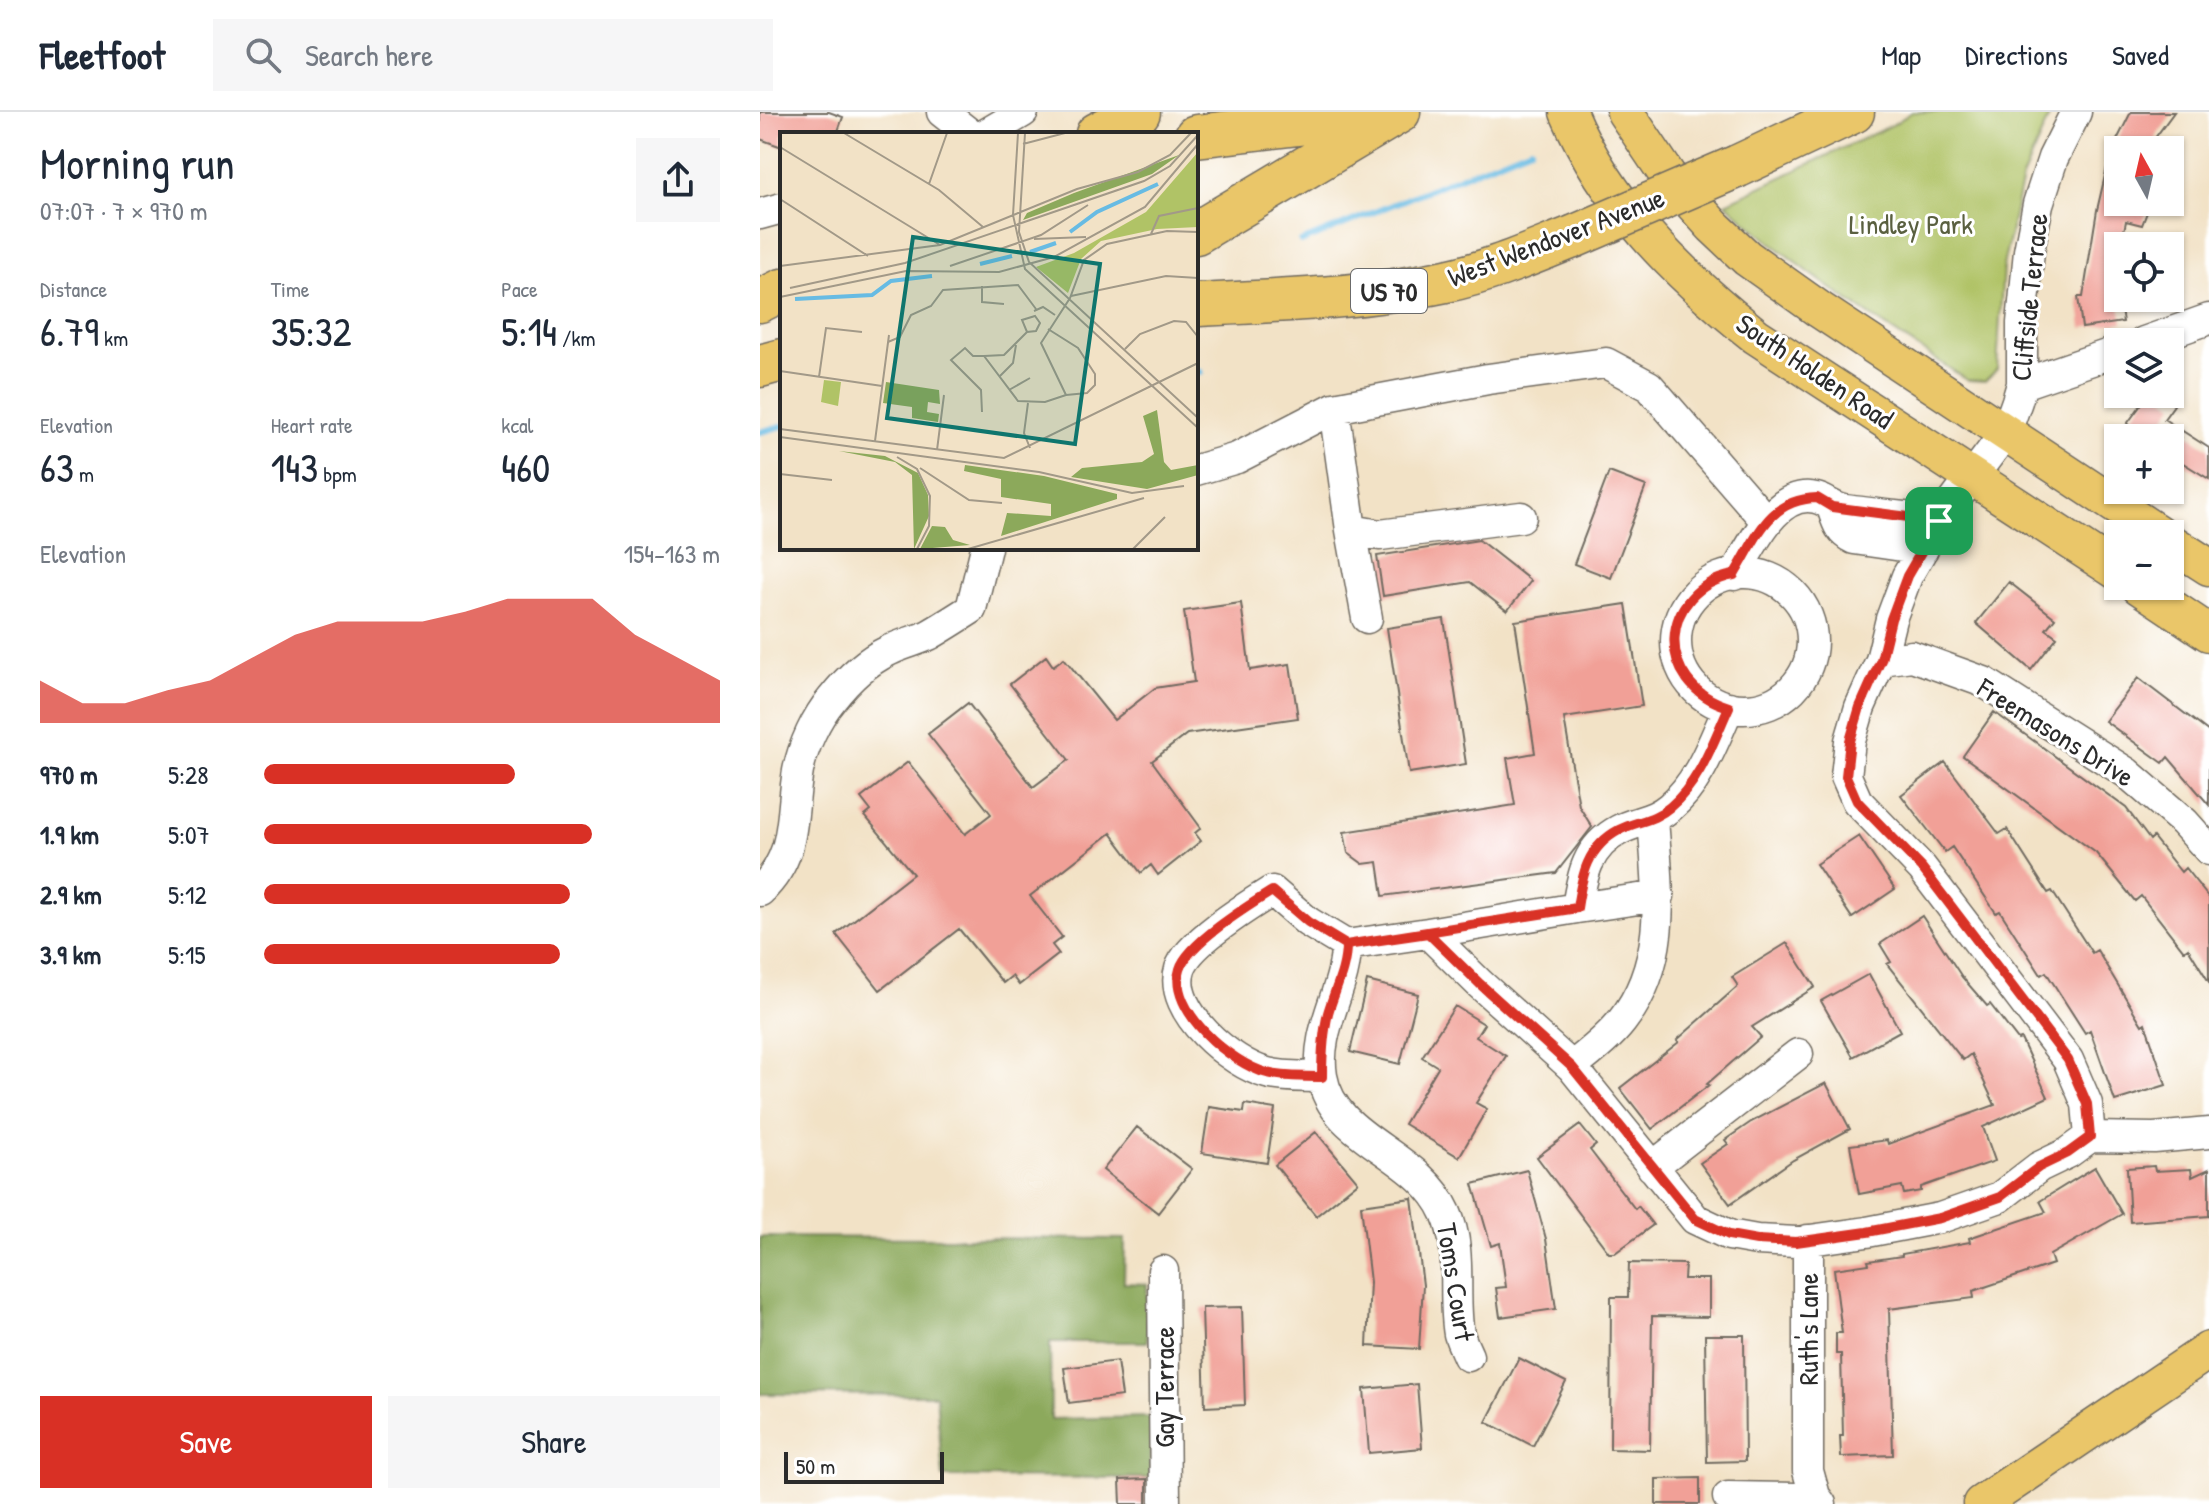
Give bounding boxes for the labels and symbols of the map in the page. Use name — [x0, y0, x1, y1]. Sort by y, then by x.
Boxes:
inset map — [780, 132, 1198, 550]
north arrow — [2104, 136, 2184, 216]
street label: West Wendover Avenue — [1442, 178, 1670, 296]
park label: Lindley Park — [1849, 205, 1973, 243]
street label: Cliffside Terrace — [2001, 211, 2057, 383]
road number: US 70 — [1351, 269, 1427, 313]
street label: South Holden Road — [1729, 304, 1901, 438]
pin — [1905, 487, 1973, 555]
street label: Freemasons Drive — [1970, 668, 2142, 795]
street label: Toms Court — [1428, 1220, 1484, 1344]
street label: Ruth's Lane — [1789, 1273, 1827, 1385]
street label: Gay Terrace — [1145, 1326, 1183, 1448]
scale bar — [784, 1448, 944, 1484]

